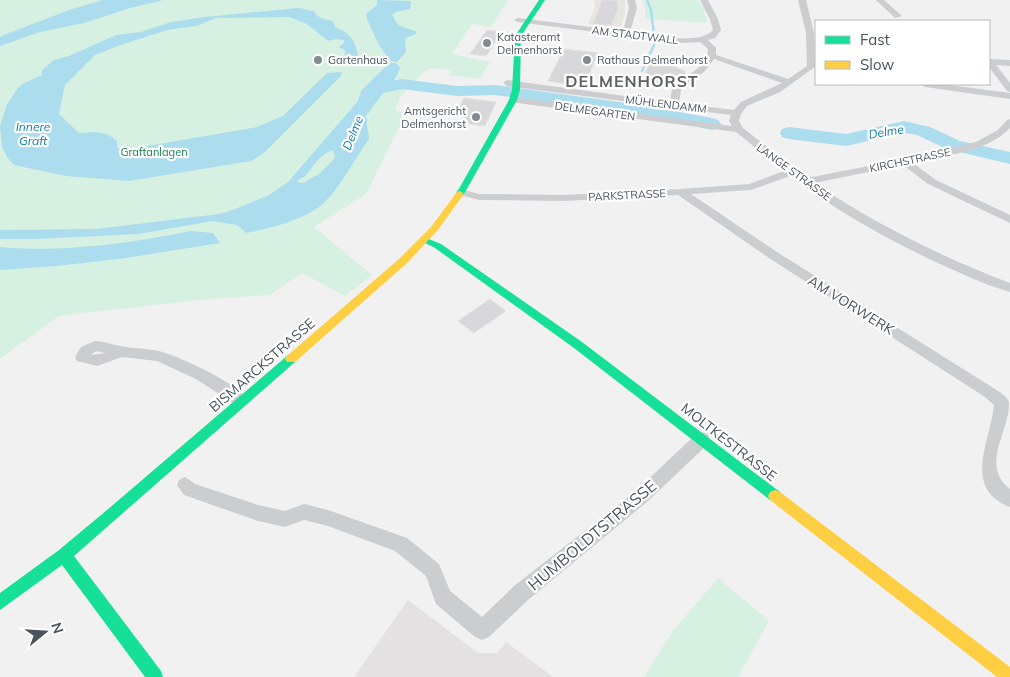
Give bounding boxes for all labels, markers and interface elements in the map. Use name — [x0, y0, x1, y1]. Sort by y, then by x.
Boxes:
legend — [815, 20, 990, 85]
street label: AM STADTWALL — [591, 23, 679, 47]
place label: Katasteramt Delmenhorst — [497, 30, 562, 57]
text: Fast — [860, 30, 890, 49]
marker: Katasteramt Delmenhorst — [481, 37, 493, 49]
place label: Gartenhaus — [328, 53, 388, 67]
place label: Rathaus Delmenhorst — [597, 53, 708, 67]
marker: Gartenhaus — [312, 54, 324, 66]
marker: Rathaus Delmenhorst — [581, 54, 593, 66]
text: Slow — [860, 55, 894, 74]
district label: DELMENHORST — [565, 71, 699, 91]
street label: MÜHLENDAMM — [625, 92, 707, 116]
street label: DELMEGARTEN — [554, 98, 636, 124]
place label: Amtsgericht Delmenhorst — [401, 104, 466, 131]
marker: Amtsgericht Delmenhorst — [470, 111, 482, 123]
water label: Delme — [339, 113, 366, 152]
water label: Innere Graft — [16, 119, 51, 148]
water label: Delme — [867, 121, 905, 142]
street label: LANGE STRASSE — [754, 140, 834, 204]
park label: Graftanlagen — [120, 145, 188, 159]
street label: KIRCHSTRASSE — [868, 145, 952, 175]
street label: PARKSTRASSE — [588, 186, 666, 204]
street label: AM VORWERK — [805, 271, 898, 339]
street label: BISMARCKSTRASSE — [205, 314, 319, 416]
street label: MOLTKESTRASSE — [678, 399, 780, 485]
street label: HUMBOLDTSTRASSE — [524, 475, 660, 595]
north arrow — [20, 607, 70, 657]
text: N — [47, 620, 68, 636]

